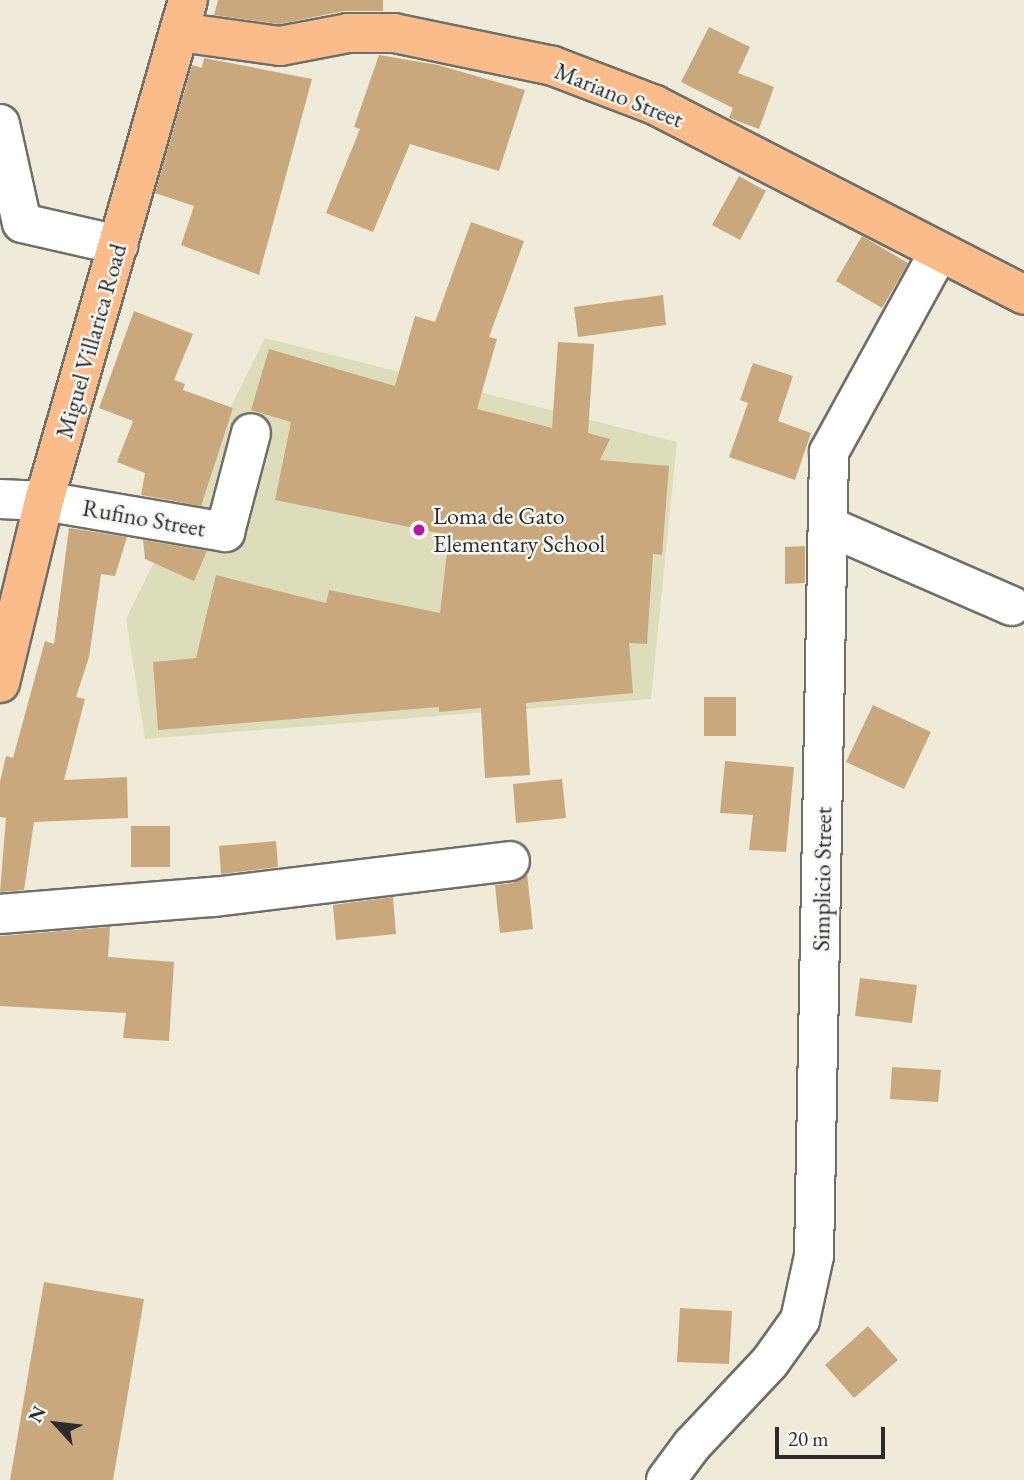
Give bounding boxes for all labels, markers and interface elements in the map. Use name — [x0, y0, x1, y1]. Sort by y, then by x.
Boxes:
street label: Mariano Street — [550, 56, 688, 134]
street label: Miguel Villarica Road — [49, 240, 133, 442]
street label: Rufino Street — [80, 493, 208, 543]
place label: Loma de Gato Elementary School — [433, 502, 605, 558]
marker: Loma de Gato Elementary School — [411, 522, 427, 538]
street label: Simplicio Street — [806, 807, 838, 951]
north arrow — [21, 1389, 91, 1459]
text: N — [22, 1402, 51, 1427]
scale bar — [779, 1414, 889, 1458]
text: 20 m — [788, 1425, 829, 1452]

